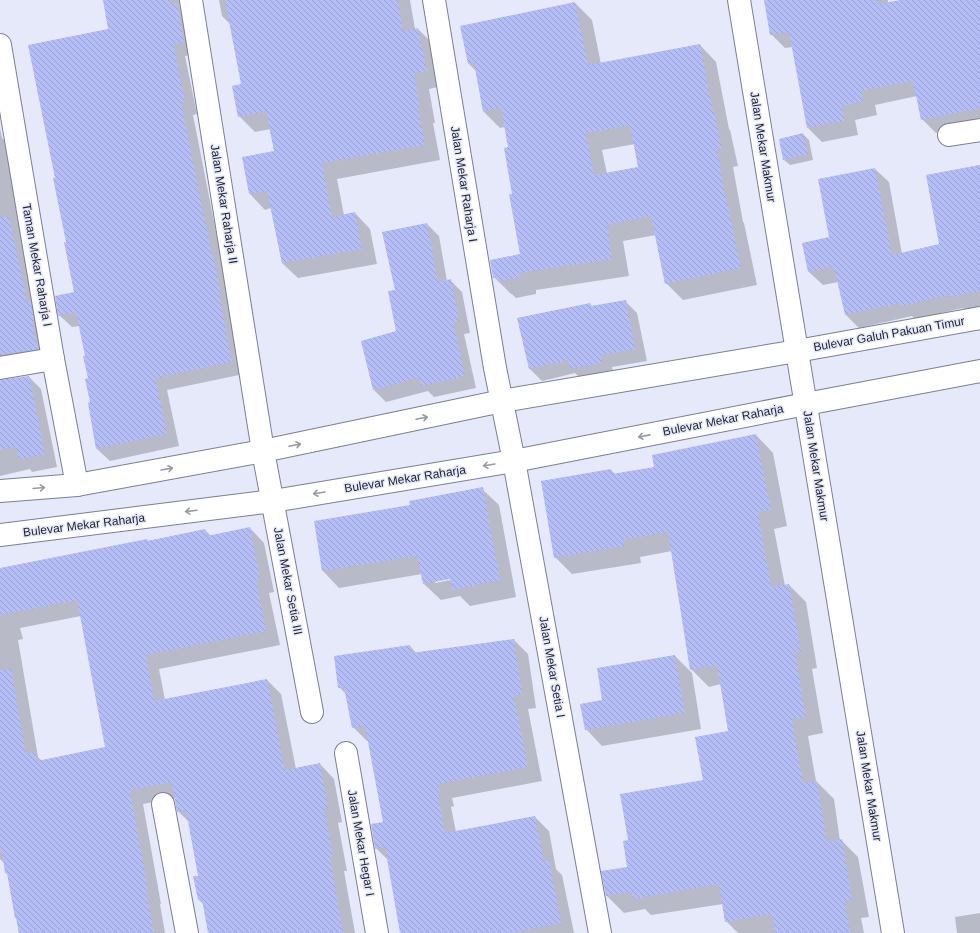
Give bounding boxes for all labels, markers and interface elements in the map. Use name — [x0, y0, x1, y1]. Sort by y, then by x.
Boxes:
street label: Jalan Mekar Makmur — [747, 91, 779, 203]
street label: Jalan Mekar Raharja I — [448, 125, 480, 243]
street label: Jalan Mekar Raharja II — [208, 143, 240, 265]
street label: Taman Mekar Raharja I — [19, 202, 55, 328]
street label: Bulevar Galuh Pakuan Timur — [812, 314, 966, 354]
street label: Bulevar Mekar Raharja — [661, 401, 785, 439]
street label: Jalan Mekar Makmur — [800, 410, 832, 522]
one-way arrow — [415, 413, 428, 421]
one-way arrow — [638, 432, 651, 440]
one-way arrow — [288, 440, 301, 448]
street label: Bulevar Mekar Raharja — [343, 462, 467, 496]
one-way arrow — [483, 462, 496, 470]
one-way arrow — [160, 464, 173, 472]
one-way arrow — [32, 485, 45, 492]
one-way arrow — [313, 489, 326, 497]
one-way arrow — [185, 507, 198, 515]
street label: Bulevar Mekar Raharja — [22, 511, 146, 539]
street label: Jalan Mekar Setia III — [271, 526, 305, 636]
street label: Jalan Mekar Setia I — [536, 615, 568, 719]
street label: Jalan Mekar Makmur — [853, 730, 885, 842]
street label: Jalan Mekar Hegar I — [345, 789, 377, 897]

